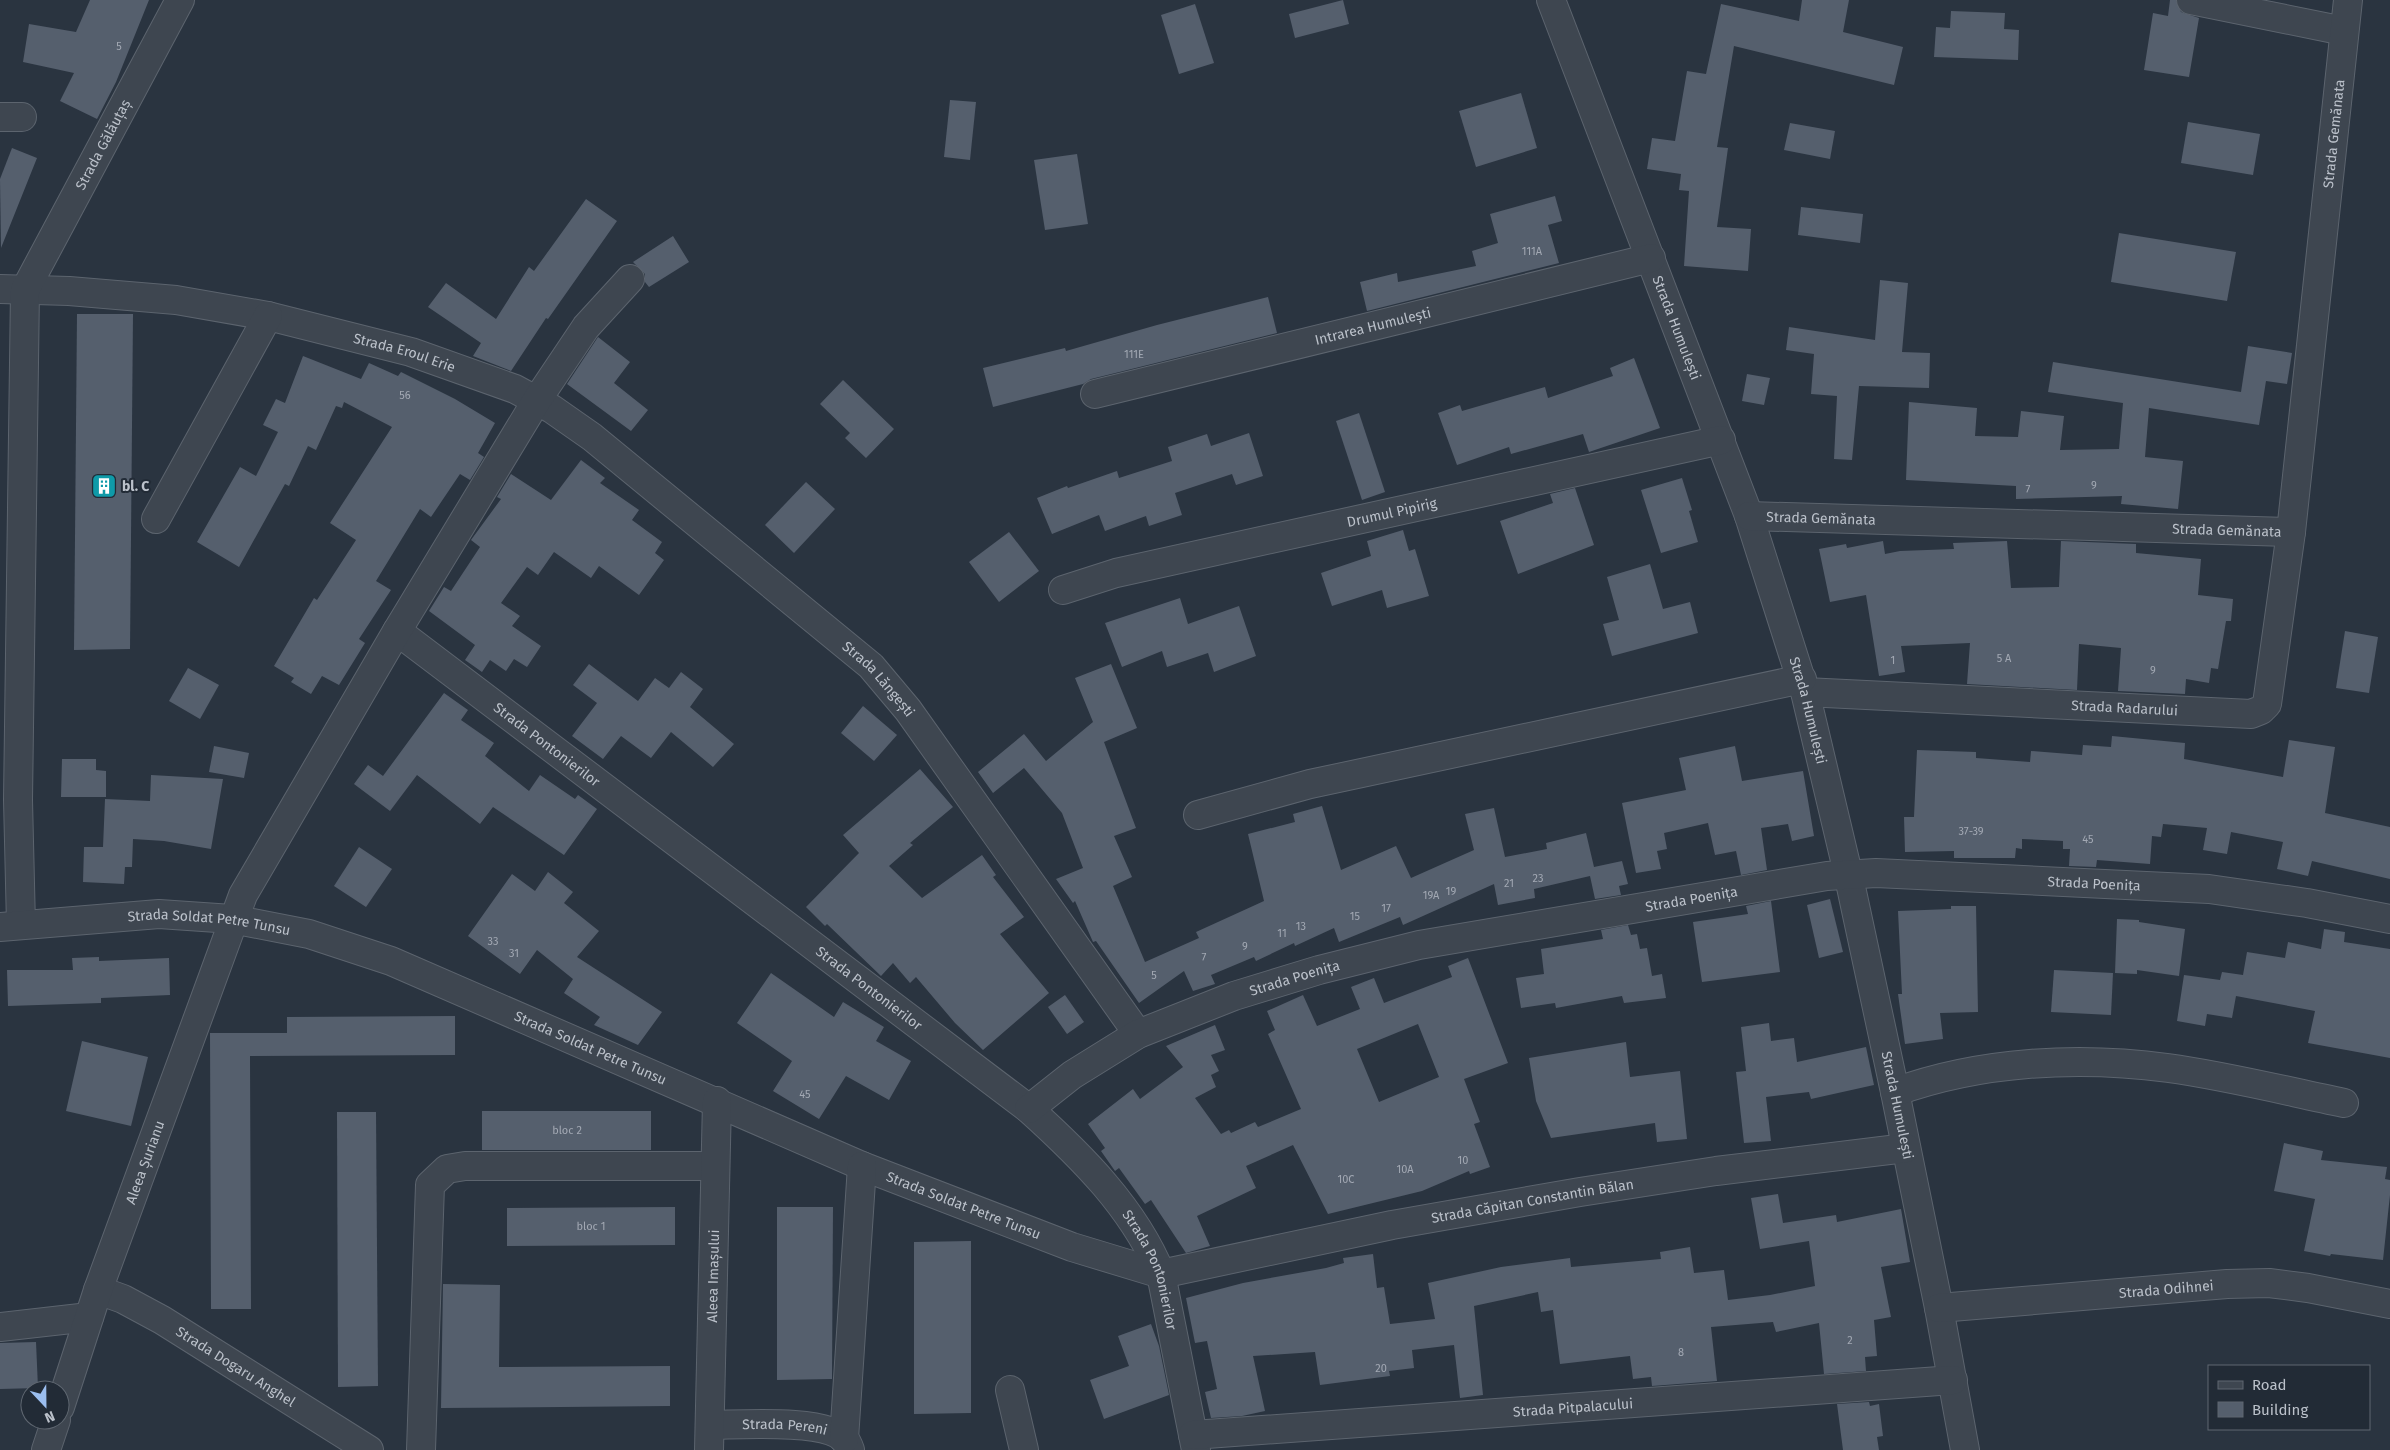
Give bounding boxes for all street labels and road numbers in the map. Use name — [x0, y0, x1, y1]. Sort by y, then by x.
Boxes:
street label: Strada Gemănata — [2319, 78, 2348, 189]
street label: Strada Gălăuțaș — [72, 96, 135, 193]
street label: Strada Humulești — [1649, 273, 1704, 382]
street label: Intrarea Humulești — [1313, 304, 1433, 348]
street label: Strada Eroul Erie — [352, 329, 458, 376]
street label: Drumul Pipirig — [1345, 494, 1439, 531]
street label: Strada Gemănata — [1766, 508, 1876, 528]
street label: Strada Gemănata — [2172, 520, 2282, 540]
street label: Strada Lăngești — [839, 638, 918, 720]
street label: Strada Humulești — [1786, 655, 1830, 766]
street label: Strada Radarului — [2071, 697, 2178, 719]
street label: Strada Pontonierilor — [490, 699, 604, 790]
street label: Strada Poenița — [2047, 873, 2141, 895]
street label: Strada Poenița — [1644, 883, 1739, 915]
street label: Strada Soldat Petre Tunsu — [127, 905, 292, 939]
street label: Strada Pontonierilor — [813, 942, 926, 1034]
street label: Strada Poenița — [1247, 957, 1341, 999]
street label: Strada Soldat Petre Tunsu — [512, 1007, 669, 1088]
street label: Strada Humulești — [1878, 1050, 1917, 1161]
street label: Aleea Șurianu — [122, 1118, 168, 1206]
street label: Strada Soldat Petre Tunsu — [884, 1168, 1043, 1243]
street label: Strada Căpitan Constantin Bălan — [1430, 1175, 1635, 1226]
street label: Strada Pontonierilor — [1119, 1207, 1181, 1332]
street label: Aleea Imașului — [703, 1229, 723, 1323]
street label: Strada Odihnei — [2118, 1277, 2214, 1301]
street label: Strada Dogaru Anghel — [173, 1323, 299, 1410]
street label: Strada Pitpalacului — [1512, 1395, 1634, 1420]
street label: Strada Pereni — [742, 1415, 829, 1438]

